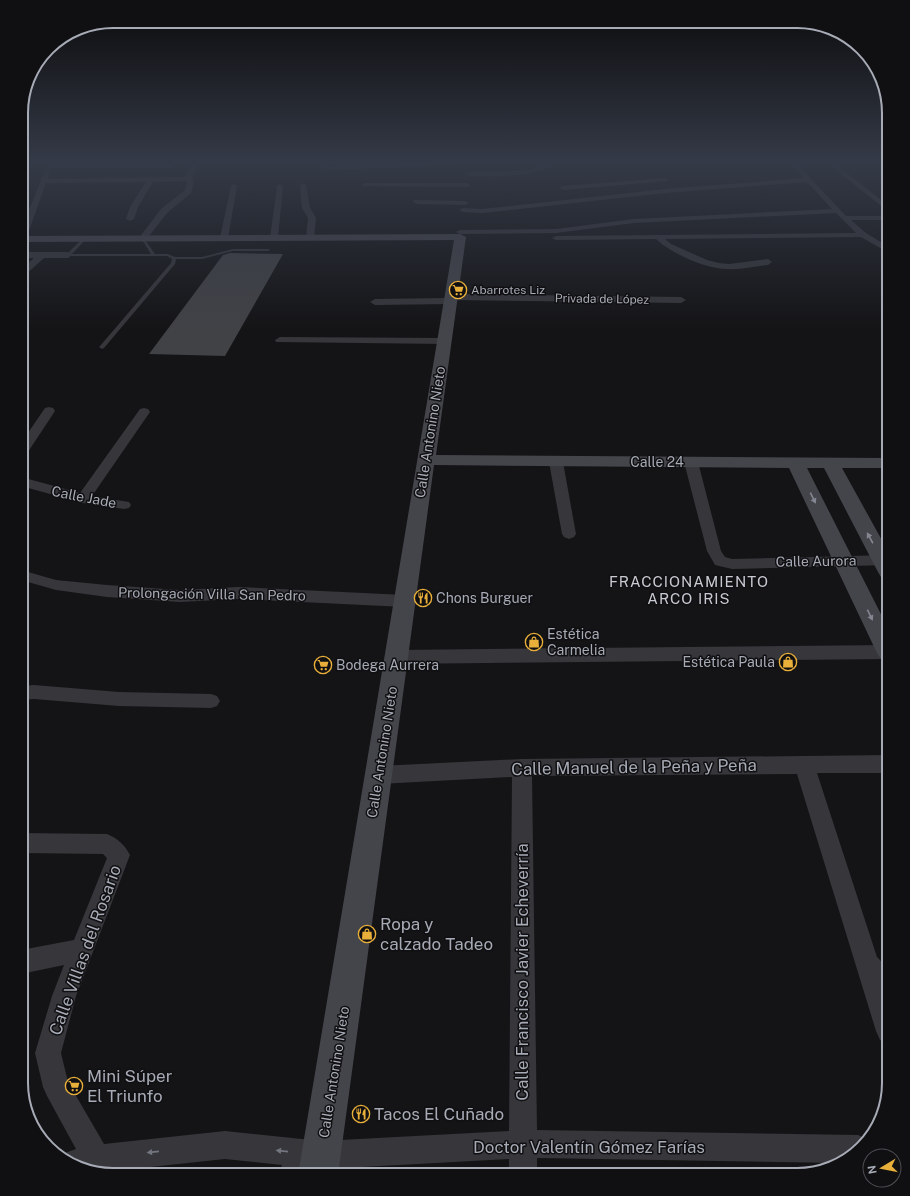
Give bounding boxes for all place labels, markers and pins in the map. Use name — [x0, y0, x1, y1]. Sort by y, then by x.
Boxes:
supermarket icon: Abarrotes Liz — [448, 280, 468, 300]
place label: Abarrotes Liz — [471, 283, 545, 297]
restaurant icon: Chons Burguer — [413, 588, 433, 608]
place label: Chons Burguer — [436, 590, 533, 606]
place label: Estética Carmelia — [547, 626, 605, 658]
shop icon: Estética Carmelia — [524, 632, 544, 652]
shop icon: Estética Paula — [778, 652, 798, 672]
place label: Estética Paula — [682, 654, 775, 670]
supermarket icon: Bodega Aurrera — [313, 655, 333, 675]
place label: Bodega Aurrera — [336, 657, 439, 673]
place label: Ropa y calzado Tadeo — [380, 914, 493, 954]
shop icon: Ropa y calzado Tadeo — [357, 924, 377, 944]
place label: Mini Súper El Triunfo — [87, 1066, 173, 1106]
supermarket icon: Mini Súper El Triunfo — [64, 1076, 84, 1096]
restaurant icon: Tacos El Cuñado — [351, 1104, 371, 1124]
place label: Tacos El Cuñado — [374, 1104, 504, 1124]

